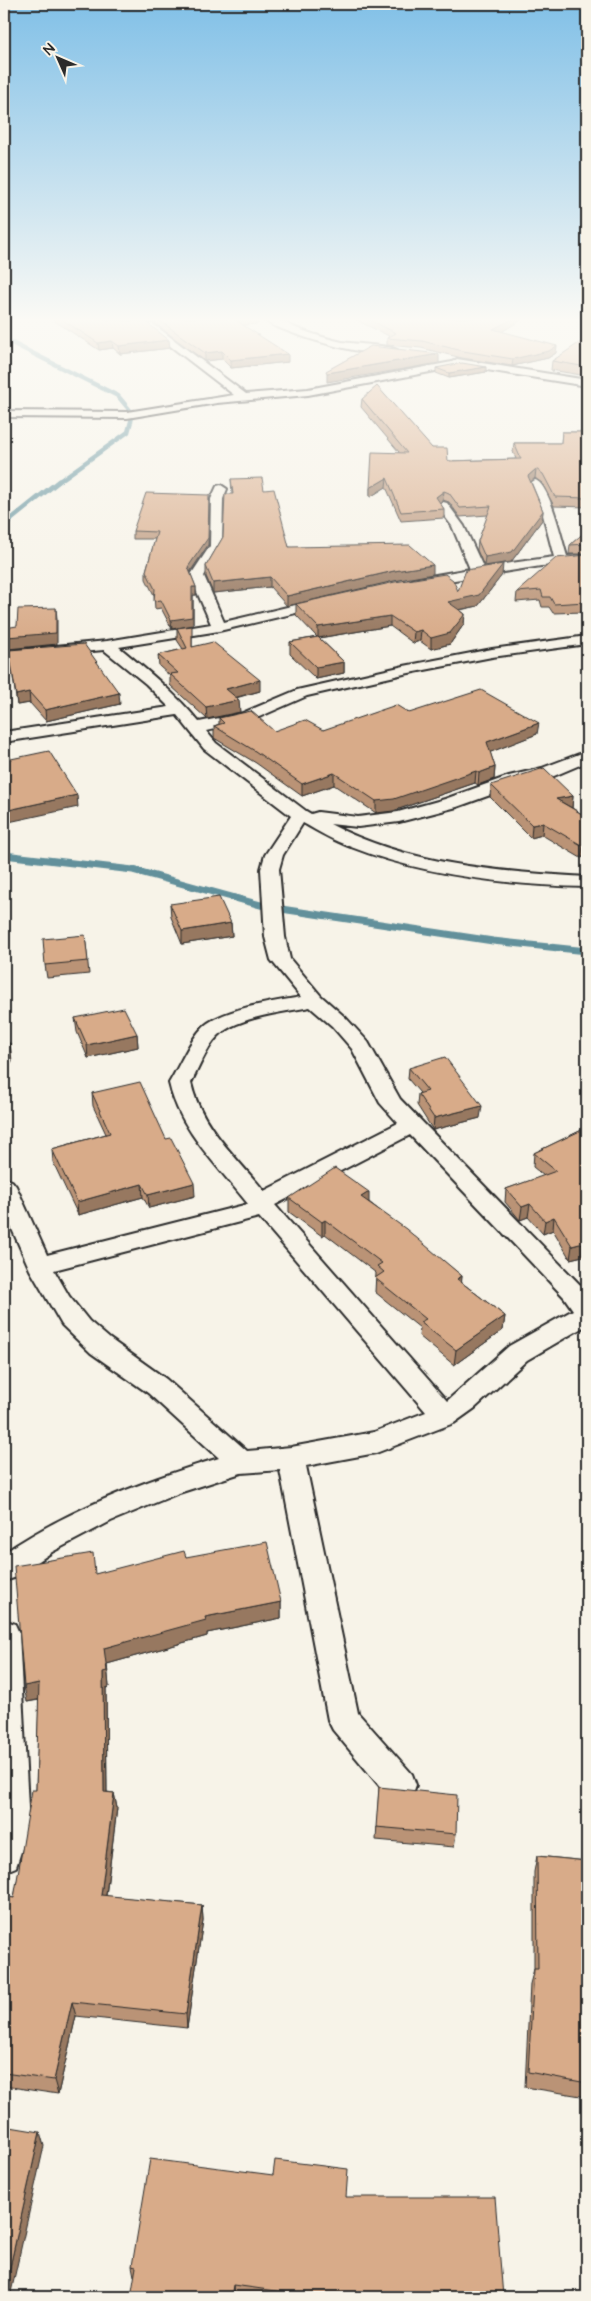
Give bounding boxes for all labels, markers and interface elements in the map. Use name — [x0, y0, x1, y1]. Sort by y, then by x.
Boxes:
north arrow — [32, 32, 82, 82]
text: N — [39, 39, 60, 60]

